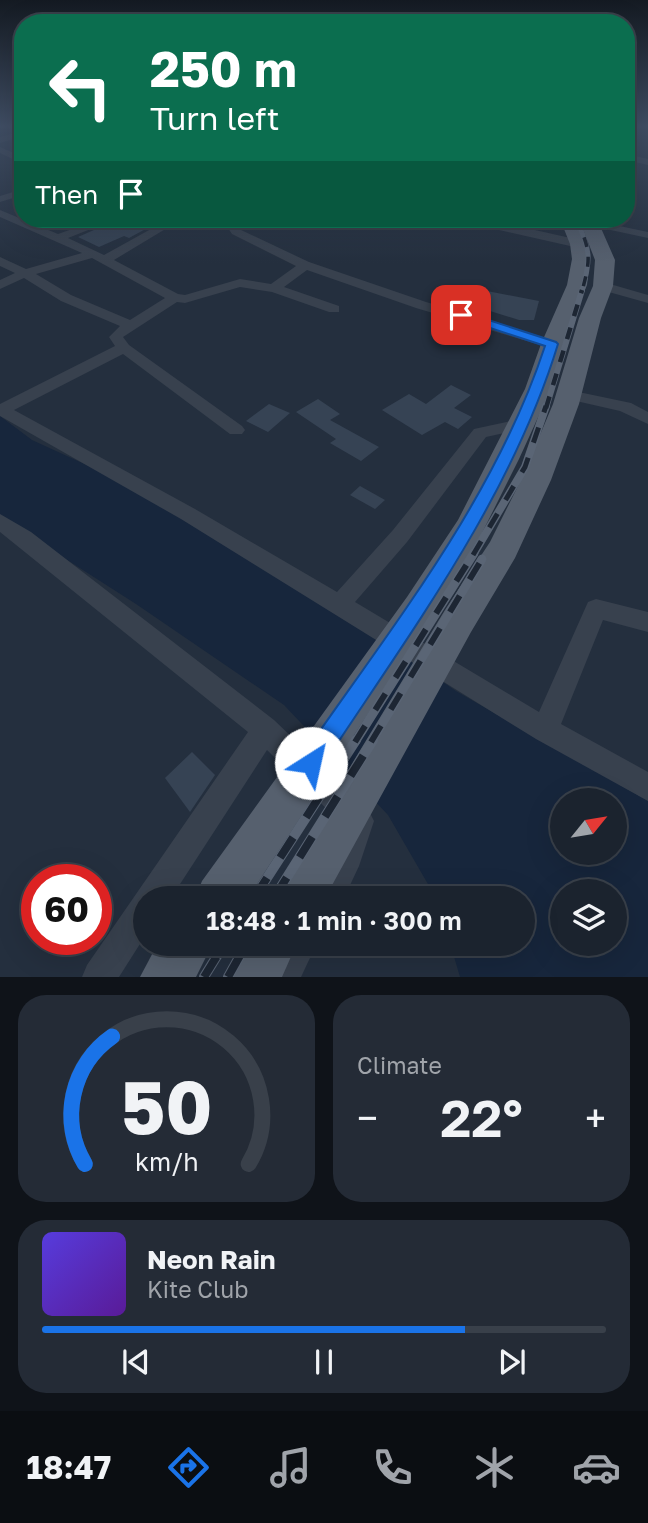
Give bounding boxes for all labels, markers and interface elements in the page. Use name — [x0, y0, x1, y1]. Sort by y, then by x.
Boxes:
text: 250 m — [150, 39, 297, 98]
icon: left — [35, 42, 126, 133]
text: Turn left — [150, 99, 279, 137]
icon: arrive — [112, 175, 150, 213]
text: Then — [35, 179, 98, 210]
pin — [431, 285, 491, 345]
icon: arrive — [442, 296, 480, 334]
position arrow — [274, 726, 348, 800]
north arrow — [550, 788, 626, 864]
map controls — [550, 788, 627, 956]
speed limit sign: 60 — [21, 864, 112, 955]
button: layers — [550, 879, 627, 956]
text: 18:48 · 1 min · 300 m — [206, 905, 462, 936]
text: Climate — [357, 1051, 442, 1079]
text: 50 — [121, 1064, 212, 1151]
text: 22° — [440, 1086, 523, 1148]
text: − — [357, 1095, 378, 1140]
text: + — [585, 1095, 606, 1140]
text: km/h — [135, 1146, 198, 1177]
text: Neon Rain — [147, 1244, 276, 1275]
text: Kite Club — [147, 1275, 248, 1303]
icon: previous — [117, 1343, 155, 1381]
icon: pause — [305, 1343, 343, 1381]
icon: next — [493, 1343, 531, 1381]
icon: directions — [164, 1443, 213, 1492]
icon: music — [266, 1443, 315, 1492]
icon: phone — [368, 1443, 417, 1492]
icon: climate — [470, 1443, 519, 1492]
icon: car — [572, 1443, 621, 1492]
text: 18:47 — [27, 1448, 111, 1486]

